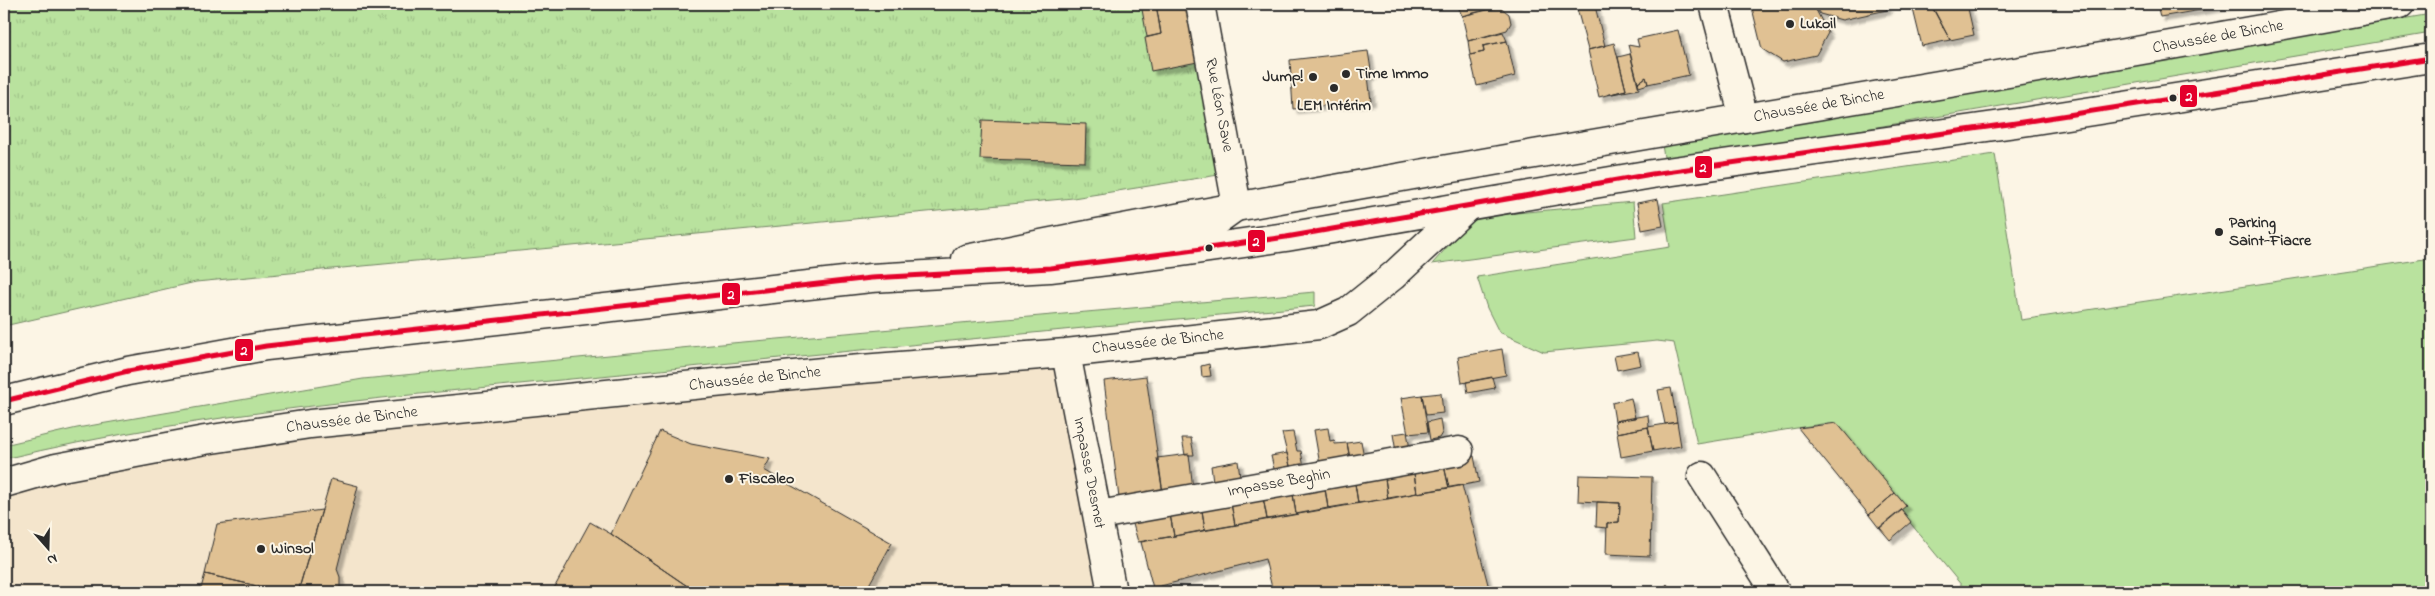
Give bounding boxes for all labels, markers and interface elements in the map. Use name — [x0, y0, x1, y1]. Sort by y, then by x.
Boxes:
place label: Lukoil — [1800, 12, 1836, 36]
street label: Chaussée de Binche — [2151, 14, 2286, 60]
marker: Lukoil — [1784, 18, 1796, 30]
street label: Rue Léon Save — [1198, 56, 1240, 155]
place label: Time Immo — [1356, 62, 1429, 86]
place label: Jump! — [1263, 65, 1304, 89]
marker: Time Immo — [1340, 68, 1352, 80]
marker: Jump! — [1307, 71, 1319, 83]
marker: LEM Intérim — [1328, 82, 1340, 94]
street label: Chaussée de Binche — [1752, 83, 1887, 129]
line badge: 2 — [2179, 84, 2198, 108]
text: 2 — [2185, 87, 2193, 108]
unlabelled marker — [2168, 93, 2178, 103]
place label: LEM Intérim — [1297, 94, 1371, 118]
line badge: 2 — [1694, 155, 1713, 179]
text: 2 — [1699, 158, 1707, 179]
place label: Parking Saint-Fiacre — [2229, 211, 2312, 253]
marker: Parking Saint-Fiacre — [2213, 226, 2225, 238]
line badge: 2 — [1247, 229, 1266, 253]
text: 2 — [1252, 232, 1260, 253]
unlabelled marker — [1204, 243, 1214, 253]
line badge: 2 — [721, 282, 741, 306]
text: 2 — [727, 285, 735, 306]
street label: Chaussée de Binche — [1091, 323, 1226, 361]
line badge: 2 — [234, 338, 254, 362]
text: 2 — [240, 341, 248, 362]
street label: Chaussée de Binche — [688, 360, 823, 398]
street label: Chaussée de Binche — [285, 400, 420, 440]
street label: Impasse Desmet — [1066, 415, 1112, 531]
street label: Impasse Beghin — [1226, 462, 1332, 504]
place label: Fiscaleo — [738, 467, 794, 491]
marker: Fiscaleo — [723, 473, 735, 485]
north arrow — [22, 524, 72, 574]
place label: Winsol — [271, 537, 314, 561]
marker: Winsol — [255, 543, 267, 555]
text: N — [44, 547, 60, 570]

